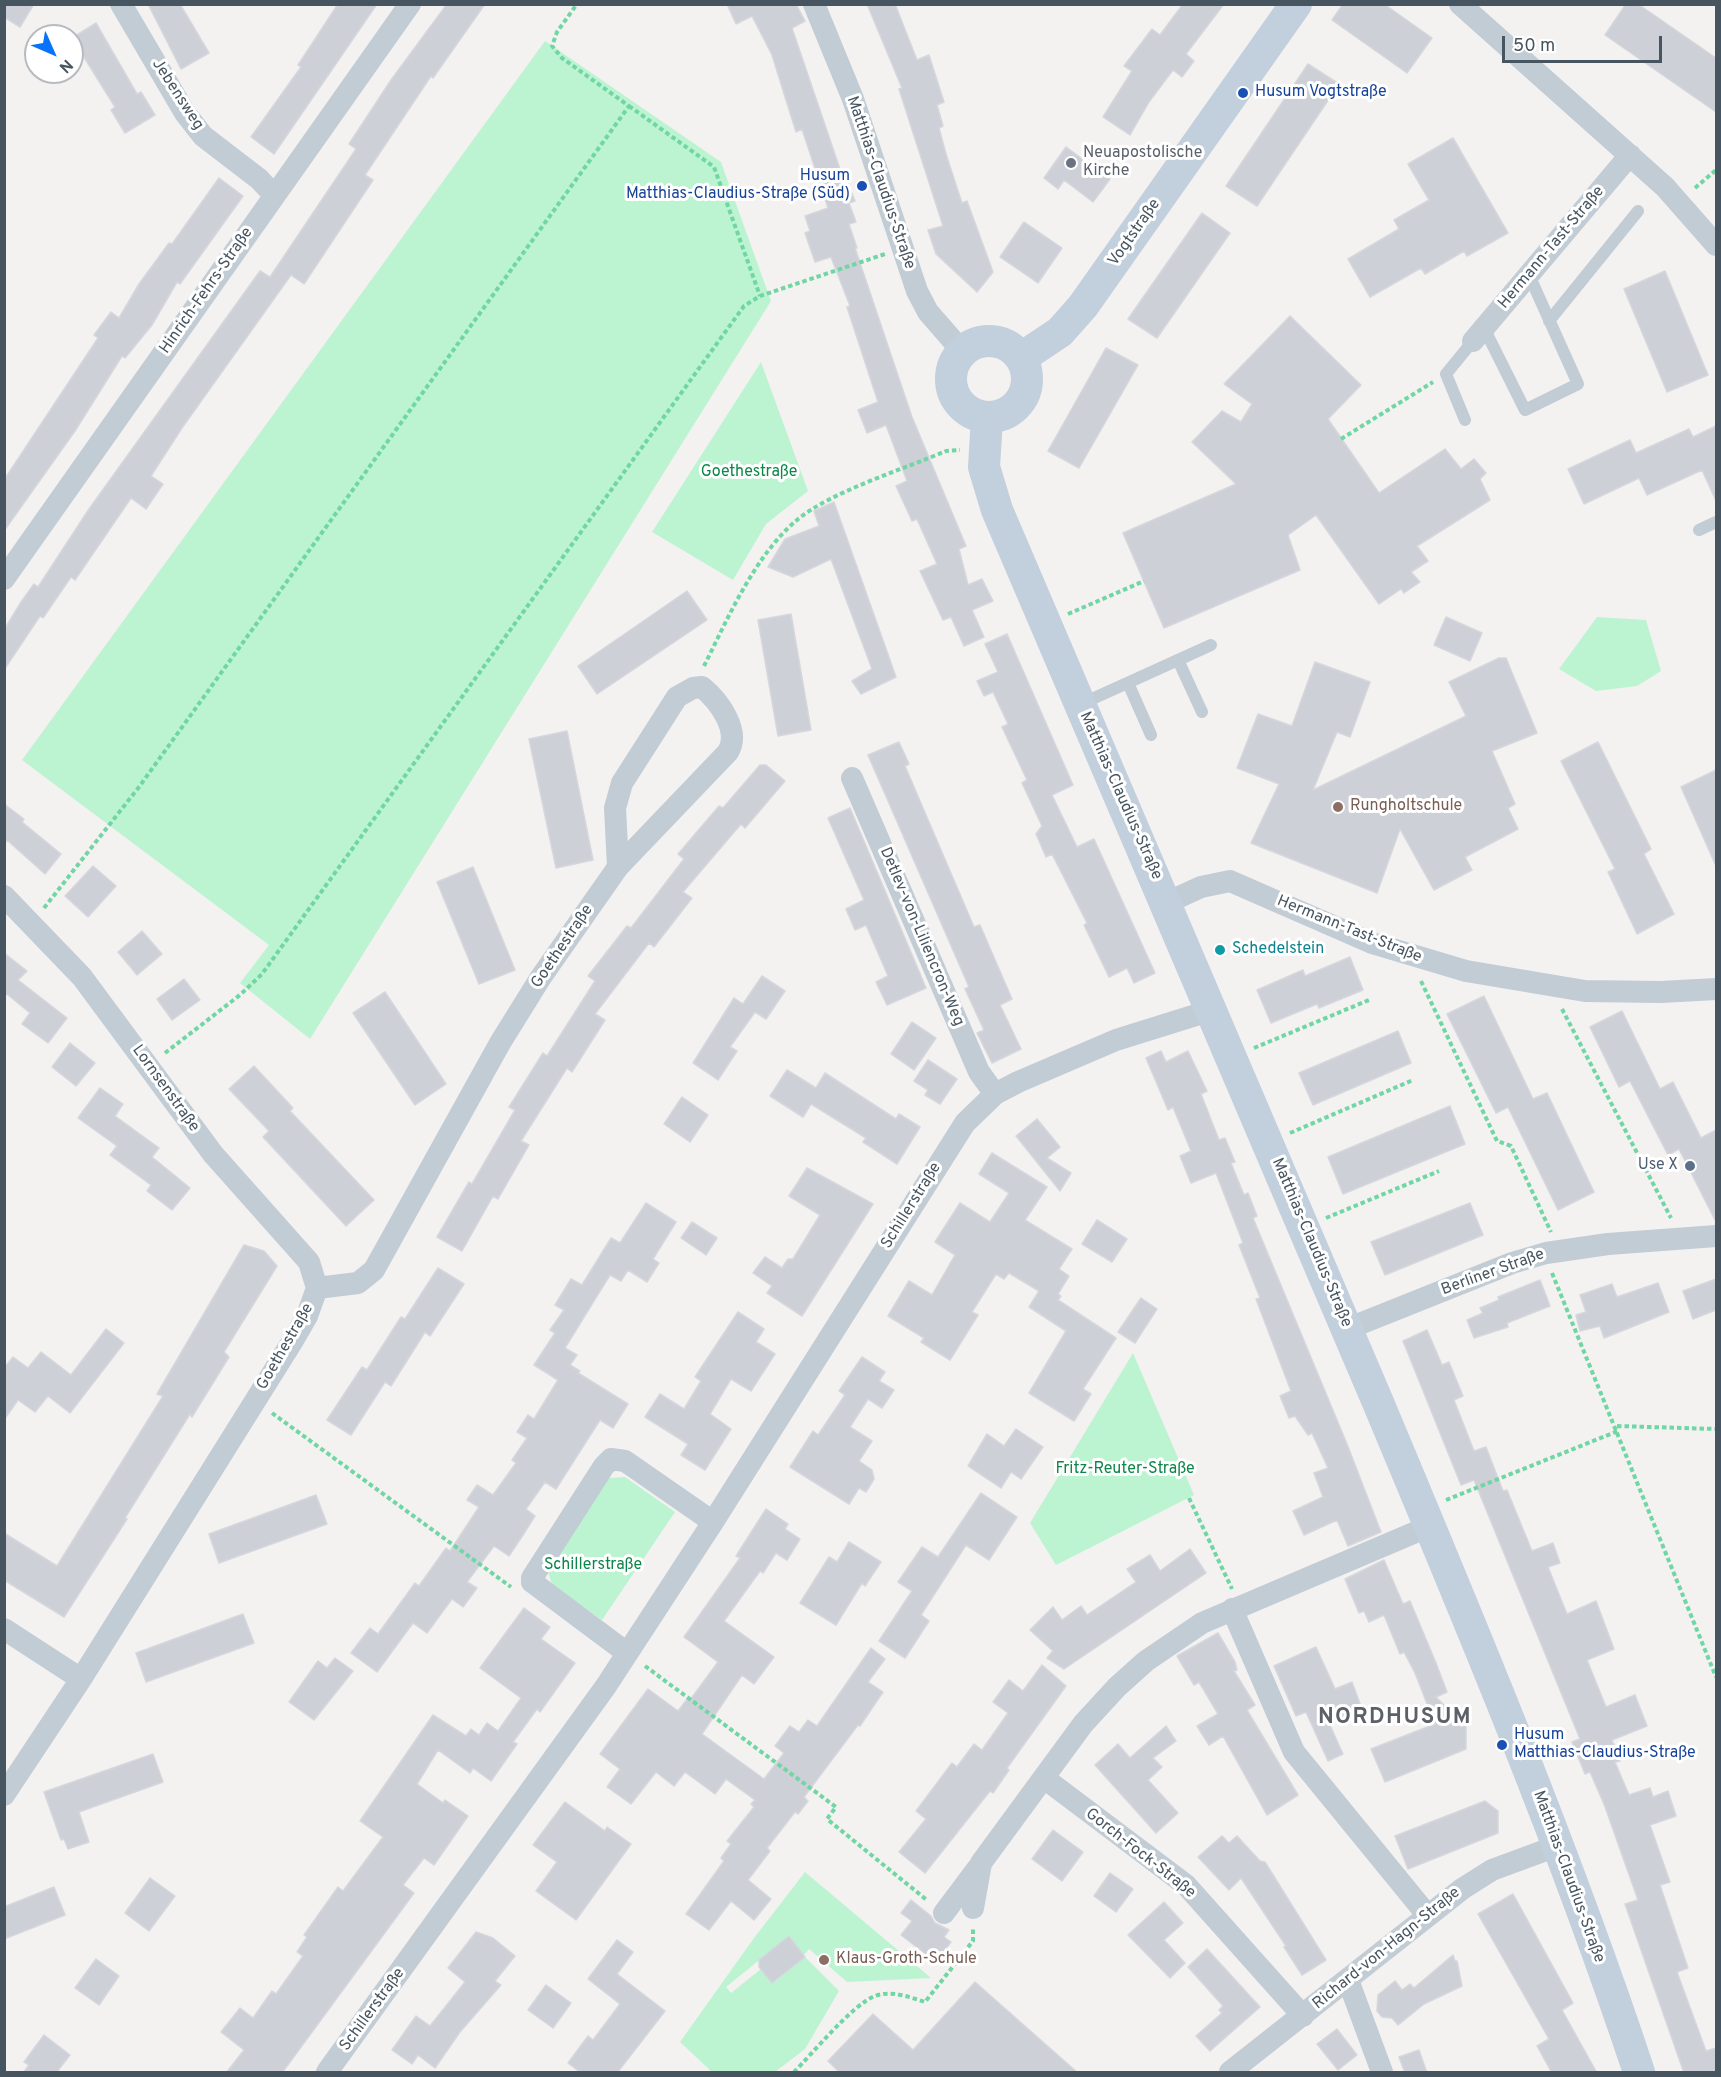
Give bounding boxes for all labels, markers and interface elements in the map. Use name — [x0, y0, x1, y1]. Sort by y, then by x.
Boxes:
north arrow — [24, 24, 84, 84]
scale bar — [1505, 24, 1666, 62]
text: 50 m — [1513, 35, 1555, 58]
text: N — [54, 54, 76, 76]
street label: Jebensweg — [147, 56, 207, 134]
place label: Husum Vogtstraße — [1255, 83, 1387, 103]
marker: Husum Vogtstraße — [1236, 86, 1250, 100]
street label: Matthias-Claudius-Straße — [841, 94, 919, 272]
place label: Neuapostolische Kirche — [1083, 144, 1202, 182]
marker: Neuapostolische Kirche — [1064, 156, 1078, 170]
place label: Husum Matthias-Claudius-Straße (Süd) — [626, 167, 850, 205]
marker: Husum Matthias-Claudius-Straße (Süd) — [855, 179, 869, 193]
street label: Hermann-Tast-Straße — [1495, 183, 1609, 313]
street label: Vogtstraße — [1105, 196, 1165, 270]
street label: Hinrich-Fehrs-Straße — [156, 224, 258, 358]
park label: Goethestraße — [701, 463, 797, 483]
street label: Matthias-Claudius-Straße — [1074, 709, 1166, 883]
place label: Rungholtschule — [1350, 797, 1462, 817]
marker: Rungholtschule — [1331, 800, 1345, 814]
street label: Detlev-von-Liliencron-Weg — [875, 845, 967, 1029]
street label: Hermann-Tast-Straße — [1274, 892, 1424, 968]
street label: Goethestraße — [528, 902, 598, 992]
place label: Schedelstein — [1232, 940, 1324, 960]
marker: Schedelstein — [1213, 943, 1227, 957]
street label: Lornsenstraße — [127, 1042, 203, 1136]
street label: Matthias-Claudius-Straße — [1267, 1156, 1355, 1330]
place label: Use X — [1638, 1156, 1678, 1176]
street label: Schillerstraße — [878, 1159, 946, 1253]
marker: Use X — [1683, 1159, 1697, 1173]
street label: Berliner Straße — [1439, 1245, 1547, 1301]
street label: Goethestraße — [254, 1300, 318, 1394]
park label: Fritz-Reuter-Straße — [1055, 1460, 1195, 1480]
park label: Schillerstraße — [544, 1556, 642, 1576]
district label: NORDHUSUM — [1318, 1706, 1472, 1732]
place label: Husum Matthias-Claudius-Straße — [1514, 1726, 1696, 1764]
marker: Husum Matthias-Claudius-Straße — [1495, 1738, 1509, 1752]
street label: Matthias-Claudius-Straße — [1528, 1788, 1608, 1966]
street label: Gorch-Fock-Straße — [1081, 1805, 1199, 1903]
street label: Richard-von-Hagn-Straße — [1309, 1884, 1465, 2014]
place label: Klaus-Groth-Schule — [836, 1950, 977, 1970]
marker: Klaus-Groth-Schule — [817, 1953, 831, 1967]
street label: Schillerstraße — [336, 1965, 410, 2055]

